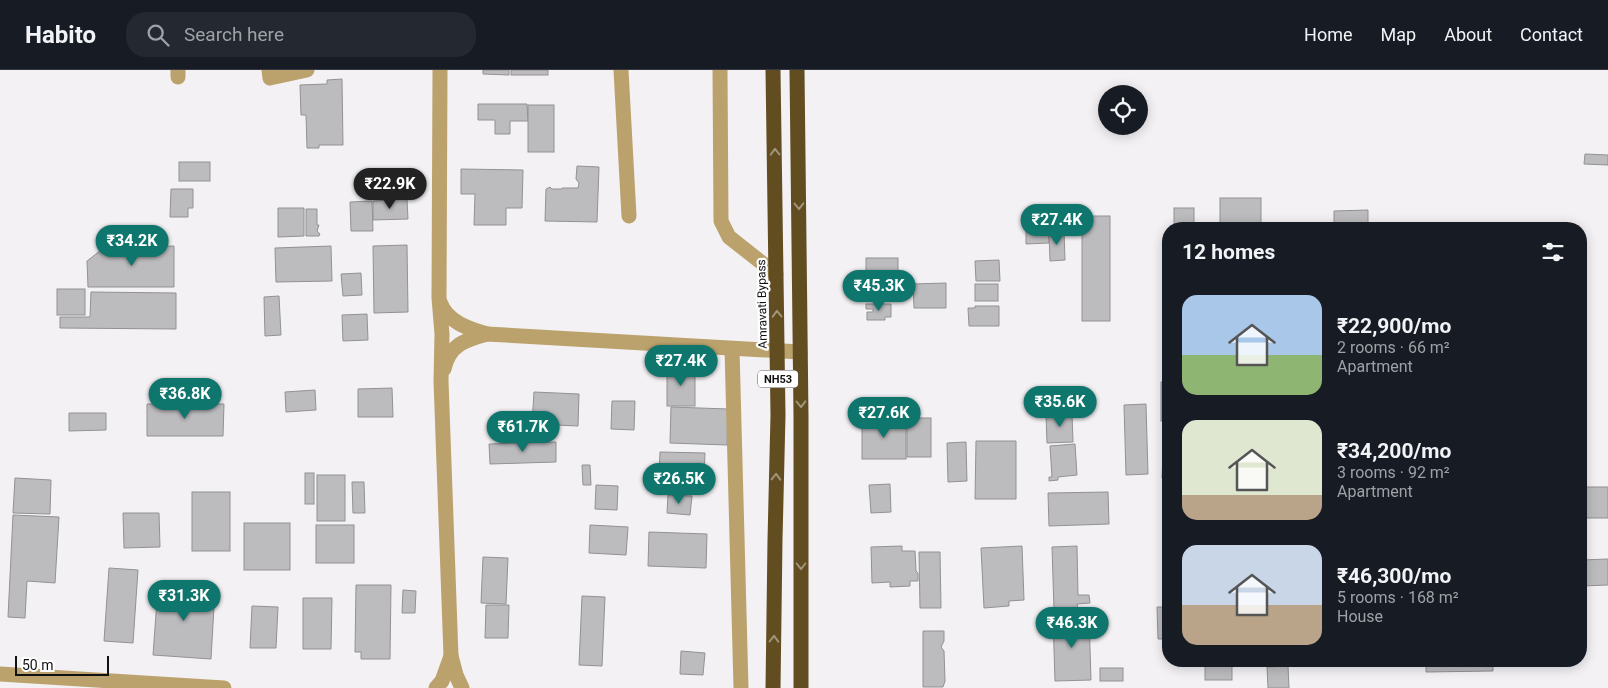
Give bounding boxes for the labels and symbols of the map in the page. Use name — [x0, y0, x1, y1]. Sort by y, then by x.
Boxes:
one-way arrow — [769, 148, 780, 156]
pin: ₹22.9K — [349, 168, 431, 210]
one-way arrow — [793, 202, 804, 210]
pin: ₹27.4K — [1016, 204, 1098, 246]
pin: ₹34.2K — [91, 224, 173, 267]
street label: Amravati Bypass — [754, 259, 770, 349]
pin: ₹45.3K — [838, 270, 920, 312]
one-way arrow — [772, 310, 782, 318]
pin: ₹27.4K — [640, 344, 722, 387]
road number: NH53 — [758, 370, 798, 388]
pin: ₹36.8K — [144, 378, 226, 420]
pin: ₹35.6K — [1019, 386, 1101, 428]
pin: ₹27.6K — [843, 396, 925, 439]
one-way arrow — [795, 400, 806, 408]
pin: ₹61.7K — [482, 410, 564, 453]
pin: ₹26.5K — [638, 462, 720, 505]
one-way arrow — [771, 473, 782, 481]
one-way arrow — [796, 562, 806, 570]
pin: ₹31.3K — [143, 580, 225, 622]
pin: ₹46.3K — [1031, 606, 1113, 649]
one-way arrow — [769, 635, 779, 643]
scale bar — [15, 653, 109, 676]

